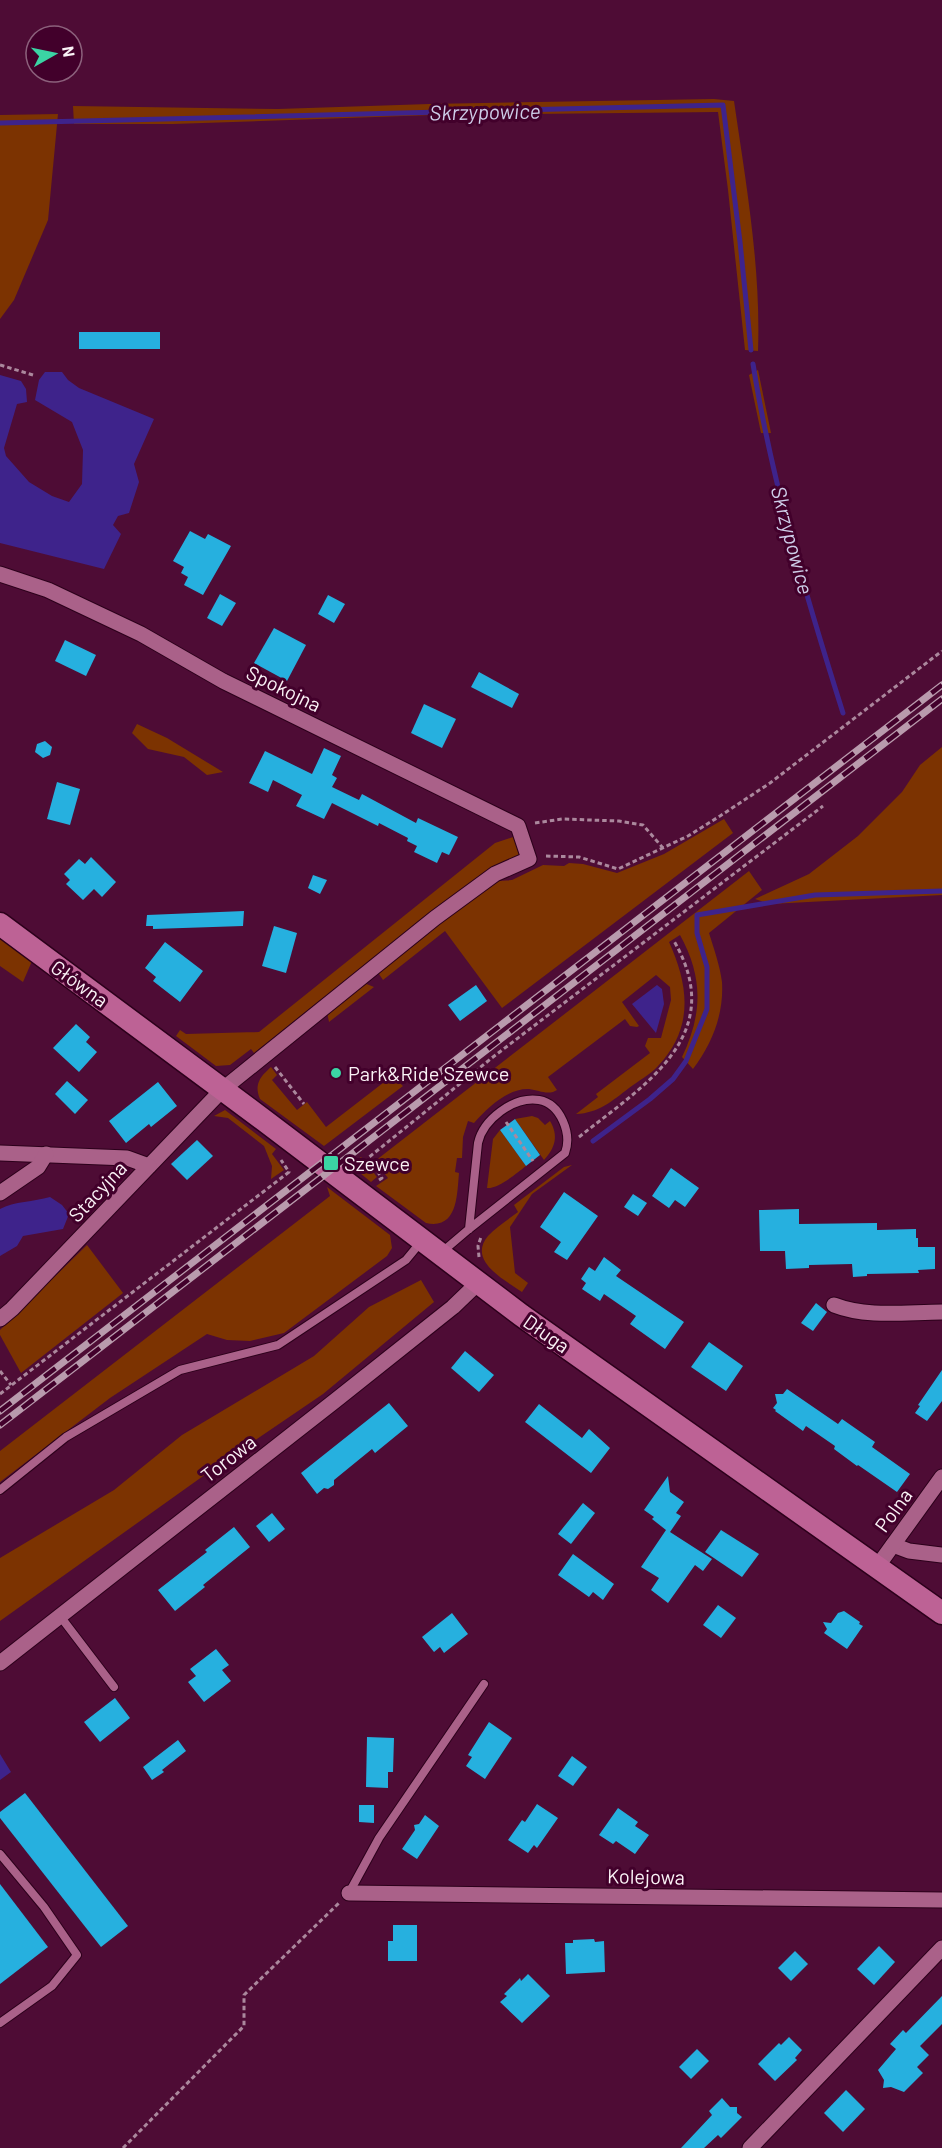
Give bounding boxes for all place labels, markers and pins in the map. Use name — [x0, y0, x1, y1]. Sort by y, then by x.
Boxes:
place label: Park&Ride Szewce — [348, 1061, 509, 1085]
marker: Park&Ride Szewce — [329, 1066, 343, 1080]
place label: Szewce — [344, 1151, 410, 1175]
marker: Szewce — [322, 1154, 340, 1172]

